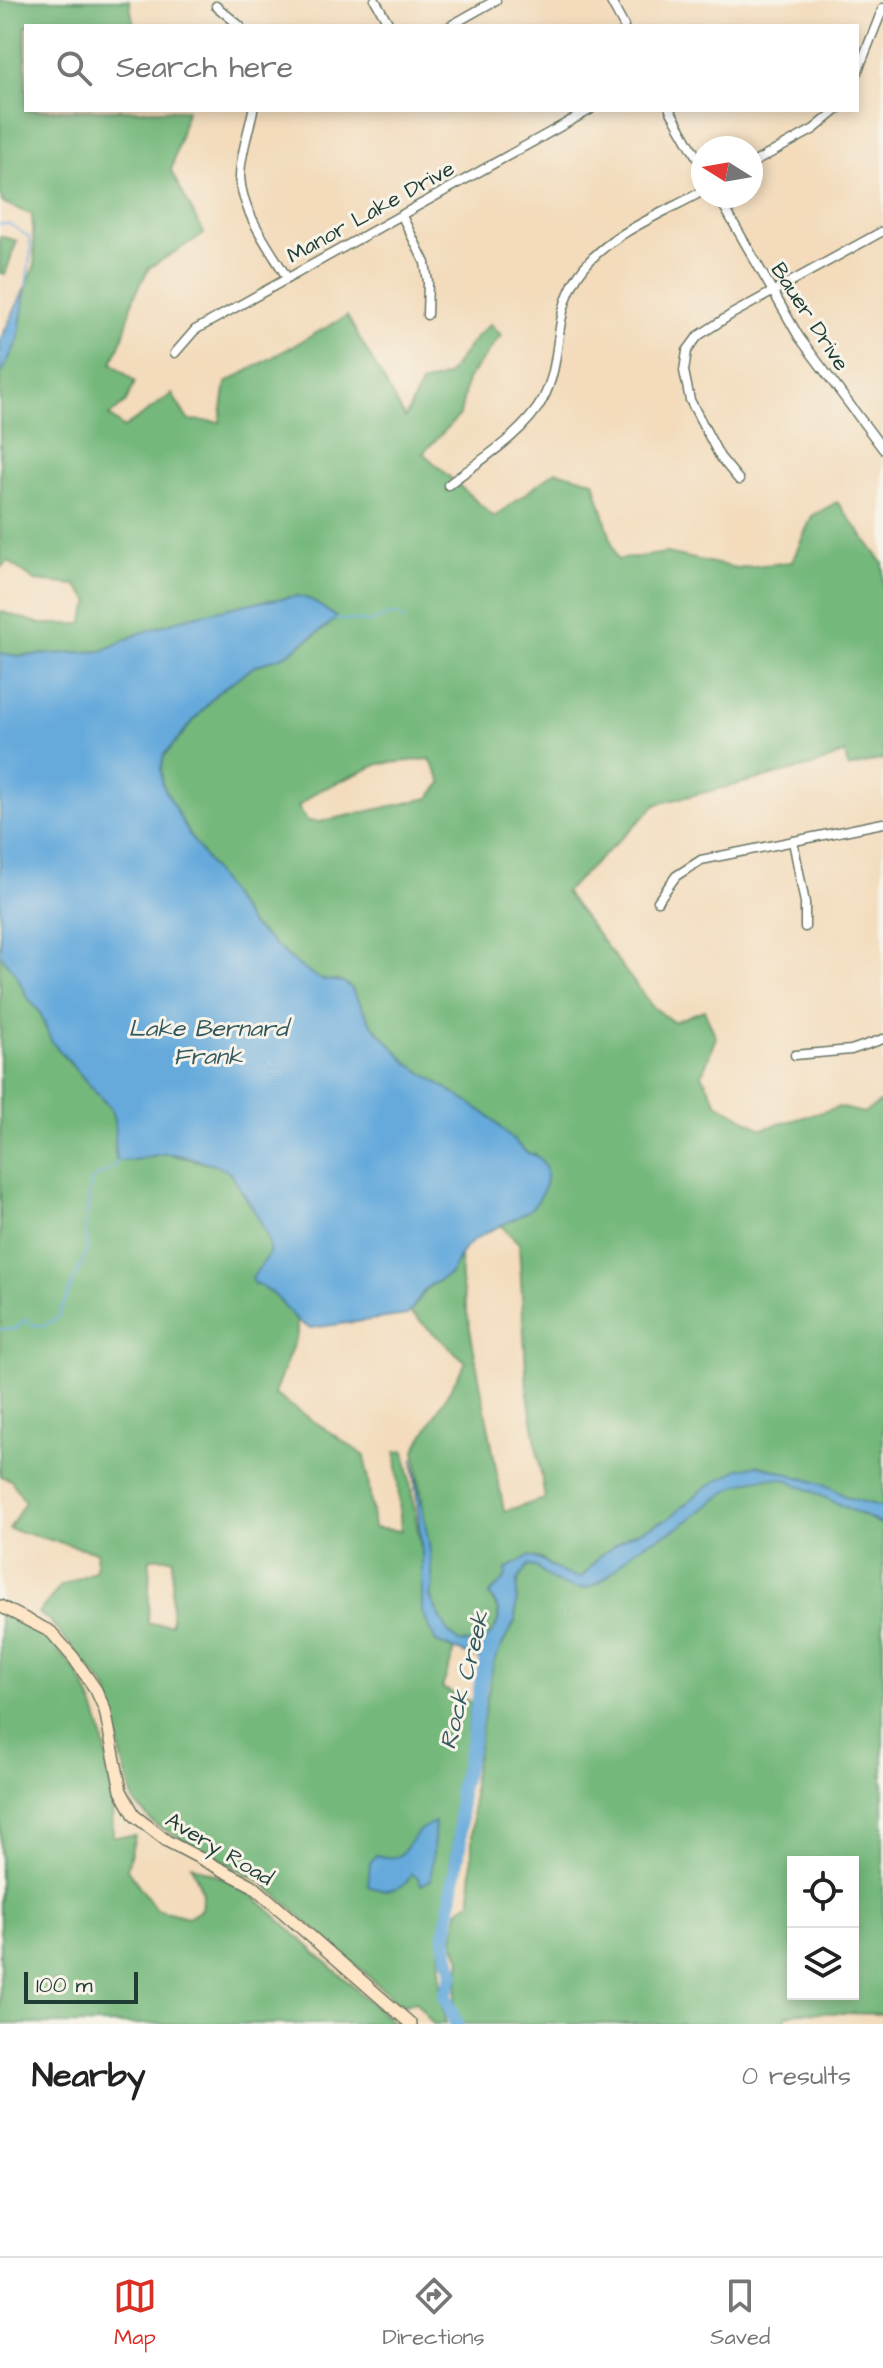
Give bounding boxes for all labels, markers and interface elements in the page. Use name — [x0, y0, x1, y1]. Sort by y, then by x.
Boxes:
search box — [24, 24, 859, 112]
icon: search — [52, 46, 96, 90]
text: Search here — [116, 47, 293, 89]
north arrow — [691, 136, 763, 208]
street label: Manor Lake Drive — [281, 153, 460, 271]
street label: Bauer Drive — [763, 256, 857, 377]
water label: Lake Bernard Frank — [128, 1012, 292, 1074]
water label: Rock Creek — [431, 1606, 499, 1753]
street label: Avery Road — [159, 1805, 279, 1895]
map controls — [787, 1856, 859, 2000]
button: locate — [787, 1856, 859, 1928]
button: layers — [787, 1928, 859, 2000]
scale bar — [24, 1968, 138, 2004]
text: 100 m — [36, 1970, 93, 2001]
text: Nearby — [32, 2052, 146, 2100]
text: 0 results — [742, 2058, 851, 2094]
tab: Map — [113, 2274, 157, 2353]
tab: Directions — [382, 2274, 485, 2353]
tab: Saved — [710, 2274, 770, 2353]

